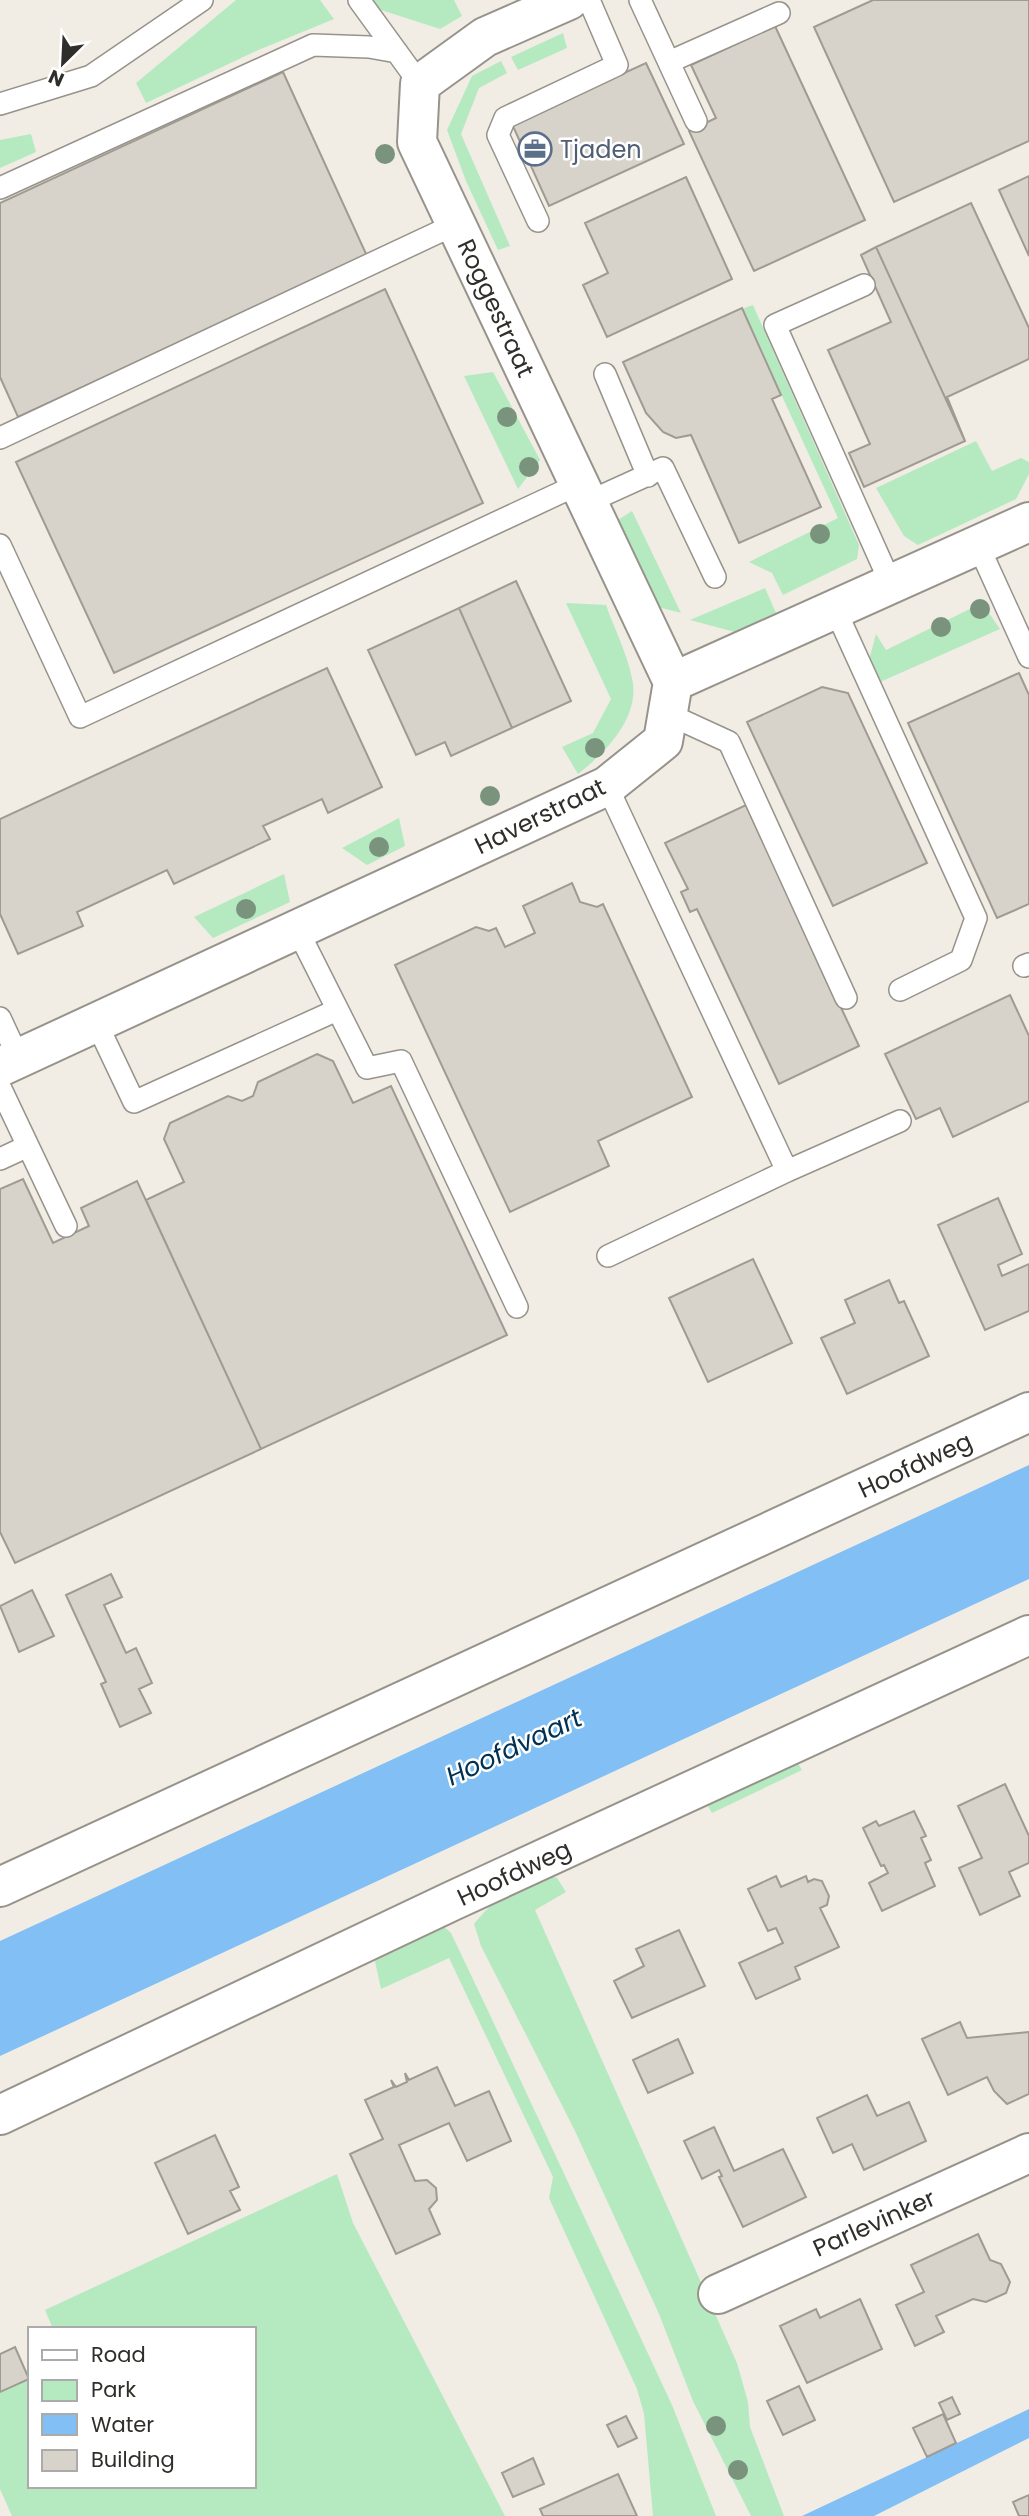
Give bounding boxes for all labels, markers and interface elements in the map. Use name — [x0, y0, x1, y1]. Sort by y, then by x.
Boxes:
north arrow — [28, 28, 98, 98]
text: N — [44, 63, 68, 93]
office icon: Tjaden — [516, 130, 554, 168]
place label: Tjaden — [560, 133, 642, 166]
street label: Roggestraat — [450, 234, 542, 382]
street label: Haverstraat — [469, 770, 611, 862]
street label: Hoofdweg — [853, 1424, 977, 1506]
water label: Hoofdvaart — [440, 1700, 588, 1794]
street label: Hoofdweg — [452, 1832, 576, 1914]
street label: Parlevinker — [808, 2181, 940, 2265]
legend — [28, 2327, 256, 2488]
text: Road — [91, 2340, 146, 2369]
text: Park — [91, 2375, 136, 2404]
text: Water — [91, 2410, 154, 2439]
text: Building — [91, 2445, 175, 2474]

